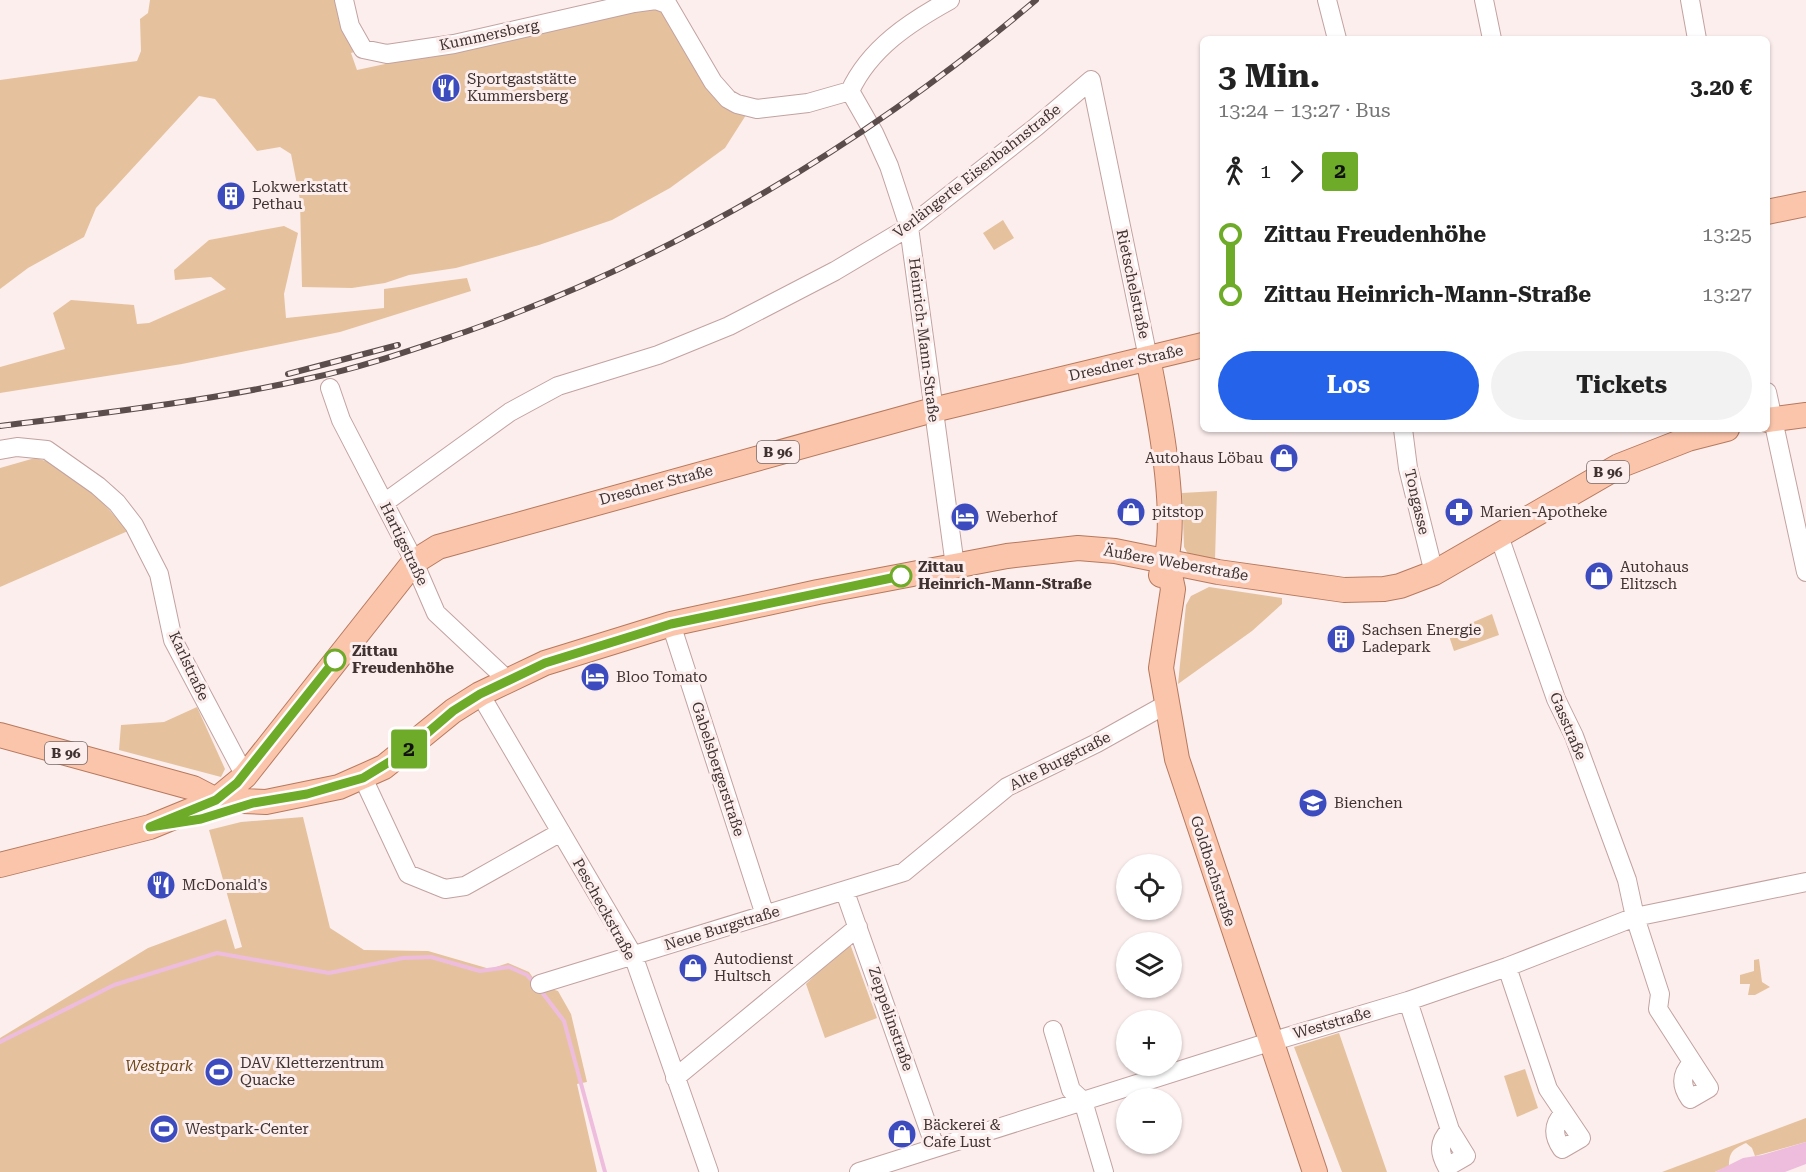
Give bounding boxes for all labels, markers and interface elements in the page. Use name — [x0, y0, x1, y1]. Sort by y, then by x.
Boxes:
street label: Kummersberg — [438, 16, 541, 54]
text: 3 Min. — [1218, 56, 1320, 95]
place label: Sportgaststätte Kummersberg — [467, 70, 576, 105]
restaurant icon: Sportgaststätte Kummersberg — [430, 72, 462, 104]
text: 3.20 € — [1690, 75, 1752, 100]
text: 13:24 – 13:27 · Bus — [1218, 98, 1390, 122]
street label: Verlängerte Eisenbahnstraße — [890, 100, 1064, 242]
icon: walk — [1218, 155, 1251, 188]
icon: forward — [1280, 155, 1313, 188]
text: 1 — [1260, 159, 1271, 183]
text: 2 — [1334, 159, 1346, 183]
place label: Lokwerkstatt Pethau — [252, 178, 348, 213]
building icon: Lokwerkstatt Pethau — [215, 180, 247, 212]
text: Zittau Freudenhöhe — [1264, 222, 1486, 247]
text: 13:25 — [1702, 222, 1752, 246]
street label: Rietschelstraße — [1113, 228, 1153, 340]
street label: Heinrich-Mann-Straße — [905, 257, 943, 423]
text: Zittau Heinrich-Mann-Straße — [1264, 282, 1591, 307]
text: 13:27 — [1702, 282, 1752, 306]
street label: Dresdner Straße — [1067, 341, 1185, 385]
button: Los — [1218, 351, 1479, 420]
button: Tickets — [1491, 351, 1752, 420]
road number: B 96 — [757, 441, 799, 463]
shop icon: Autohaus Löbau — [1268, 442, 1300, 474]
place label: Autohaus Löbau — [1145, 449, 1264, 467]
street label: Dresdner Straße — [597, 461, 715, 509]
road number: B 96 — [1587, 461, 1629, 483]
street label: Tongasse — [1401, 467, 1433, 537]
shop icon: pitstop — [1115, 496, 1147, 528]
pharmacy icon: Marien-Apotheke — [1443, 496, 1475, 528]
street label: Hartigstraße — [376, 500, 432, 588]
hotel icon: Weberhof — [949, 501, 981, 533]
place label: pitstop — [1152, 503, 1204, 521]
place label: Marien-Apotheke — [1480, 503, 1607, 521]
place label: Weberhof — [986, 508, 1059, 526]
street label: Äußere Weberstraße — [1102, 541, 1250, 585]
place label: Zittau Heinrich-Mann-Straße — [918, 558, 1092, 593]
place label: Autohaus Elitzsch — [1620, 558, 1689, 593]
shop icon: Autohaus Elitzsch — [1583, 560, 1615, 592]
marker: Zittau Heinrich-Mann-Straße — [890, 565, 912, 587]
place label: Sachsen Energie Ladepark — [1362, 621, 1481, 656]
building icon: Sachsen Energie Ladepark — [1325, 623, 1357, 655]
street label: Karlstraße — [165, 629, 213, 703]
place label: Zittau Freudenhöhe — [352, 642, 454, 677]
marker: Zittau Freudenhöhe — [324, 649, 346, 671]
hotel icon: Bloo Tomato — [579, 661, 611, 693]
place label: Bloo Tomato — [616, 668, 707, 686]
street label: Gasstraße — [1546, 690, 1590, 762]
street label: Gabelsbergerstraße — [688, 699, 748, 839]
street label: Alte Burgstraße — [1006, 728, 1114, 794]
line badge: 2 — [390, 730, 428, 768]
text: 2 — [403, 737, 415, 761]
road number: B 96 — [45, 742, 87, 764]
school or university icon: Bienchen — [1297, 787, 1329, 819]
place label: Bienchen — [1334, 794, 1403, 812]
street label: Goldbachstraße — [1187, 813, 1239, 929]
map controls — [1116, 854, 1182, 1154]
button: locate — [1116, 854, 1182, 920]
street label: Pescheckstraße — [569, 855, 639, 963]
restaurant icon: McDonald's — [145, 869, 177, 901]
place label: McDonald's — [182, 876, 268, 894]
street label: Neue Burgstraße — [662, 902, 782, 954]
button: layers — [1116, 932, 1182, 998]
place label: Autodienst Hultsch — [714, 950, 794, 985]
shop icon: Autodienst Hultsch — [677, 952, 709, 984]
street label: Zeppelinstraße — [865, 965, 917, 1073]
street label: Weststraße — [1291, 1003, 1373, 1043]
button: + — [1116, 1010, 1182, 1076]
place label: DAV Kletterzentrum Quacke — [240, 1054, 385, 1089]
sports icon: DAV Kletterzentrum Quacke — [203, 1056, 235, 1088]
park label: Westpark — [125, 1057, 194, 1075]
button: − — [1116, 1088, 1182, 1154]
sports icon: Westpark-Center — [148, 1113, 180, 1145]
place label: Bäckerei & Cafe Lust — [923, 1116, 1001, 1151]
shop icon: Bäckerei & Cafe Lust — [886, 1118, 918, 1150]
place label: Westpark-Center — [185, 1120, 309, 1138]

